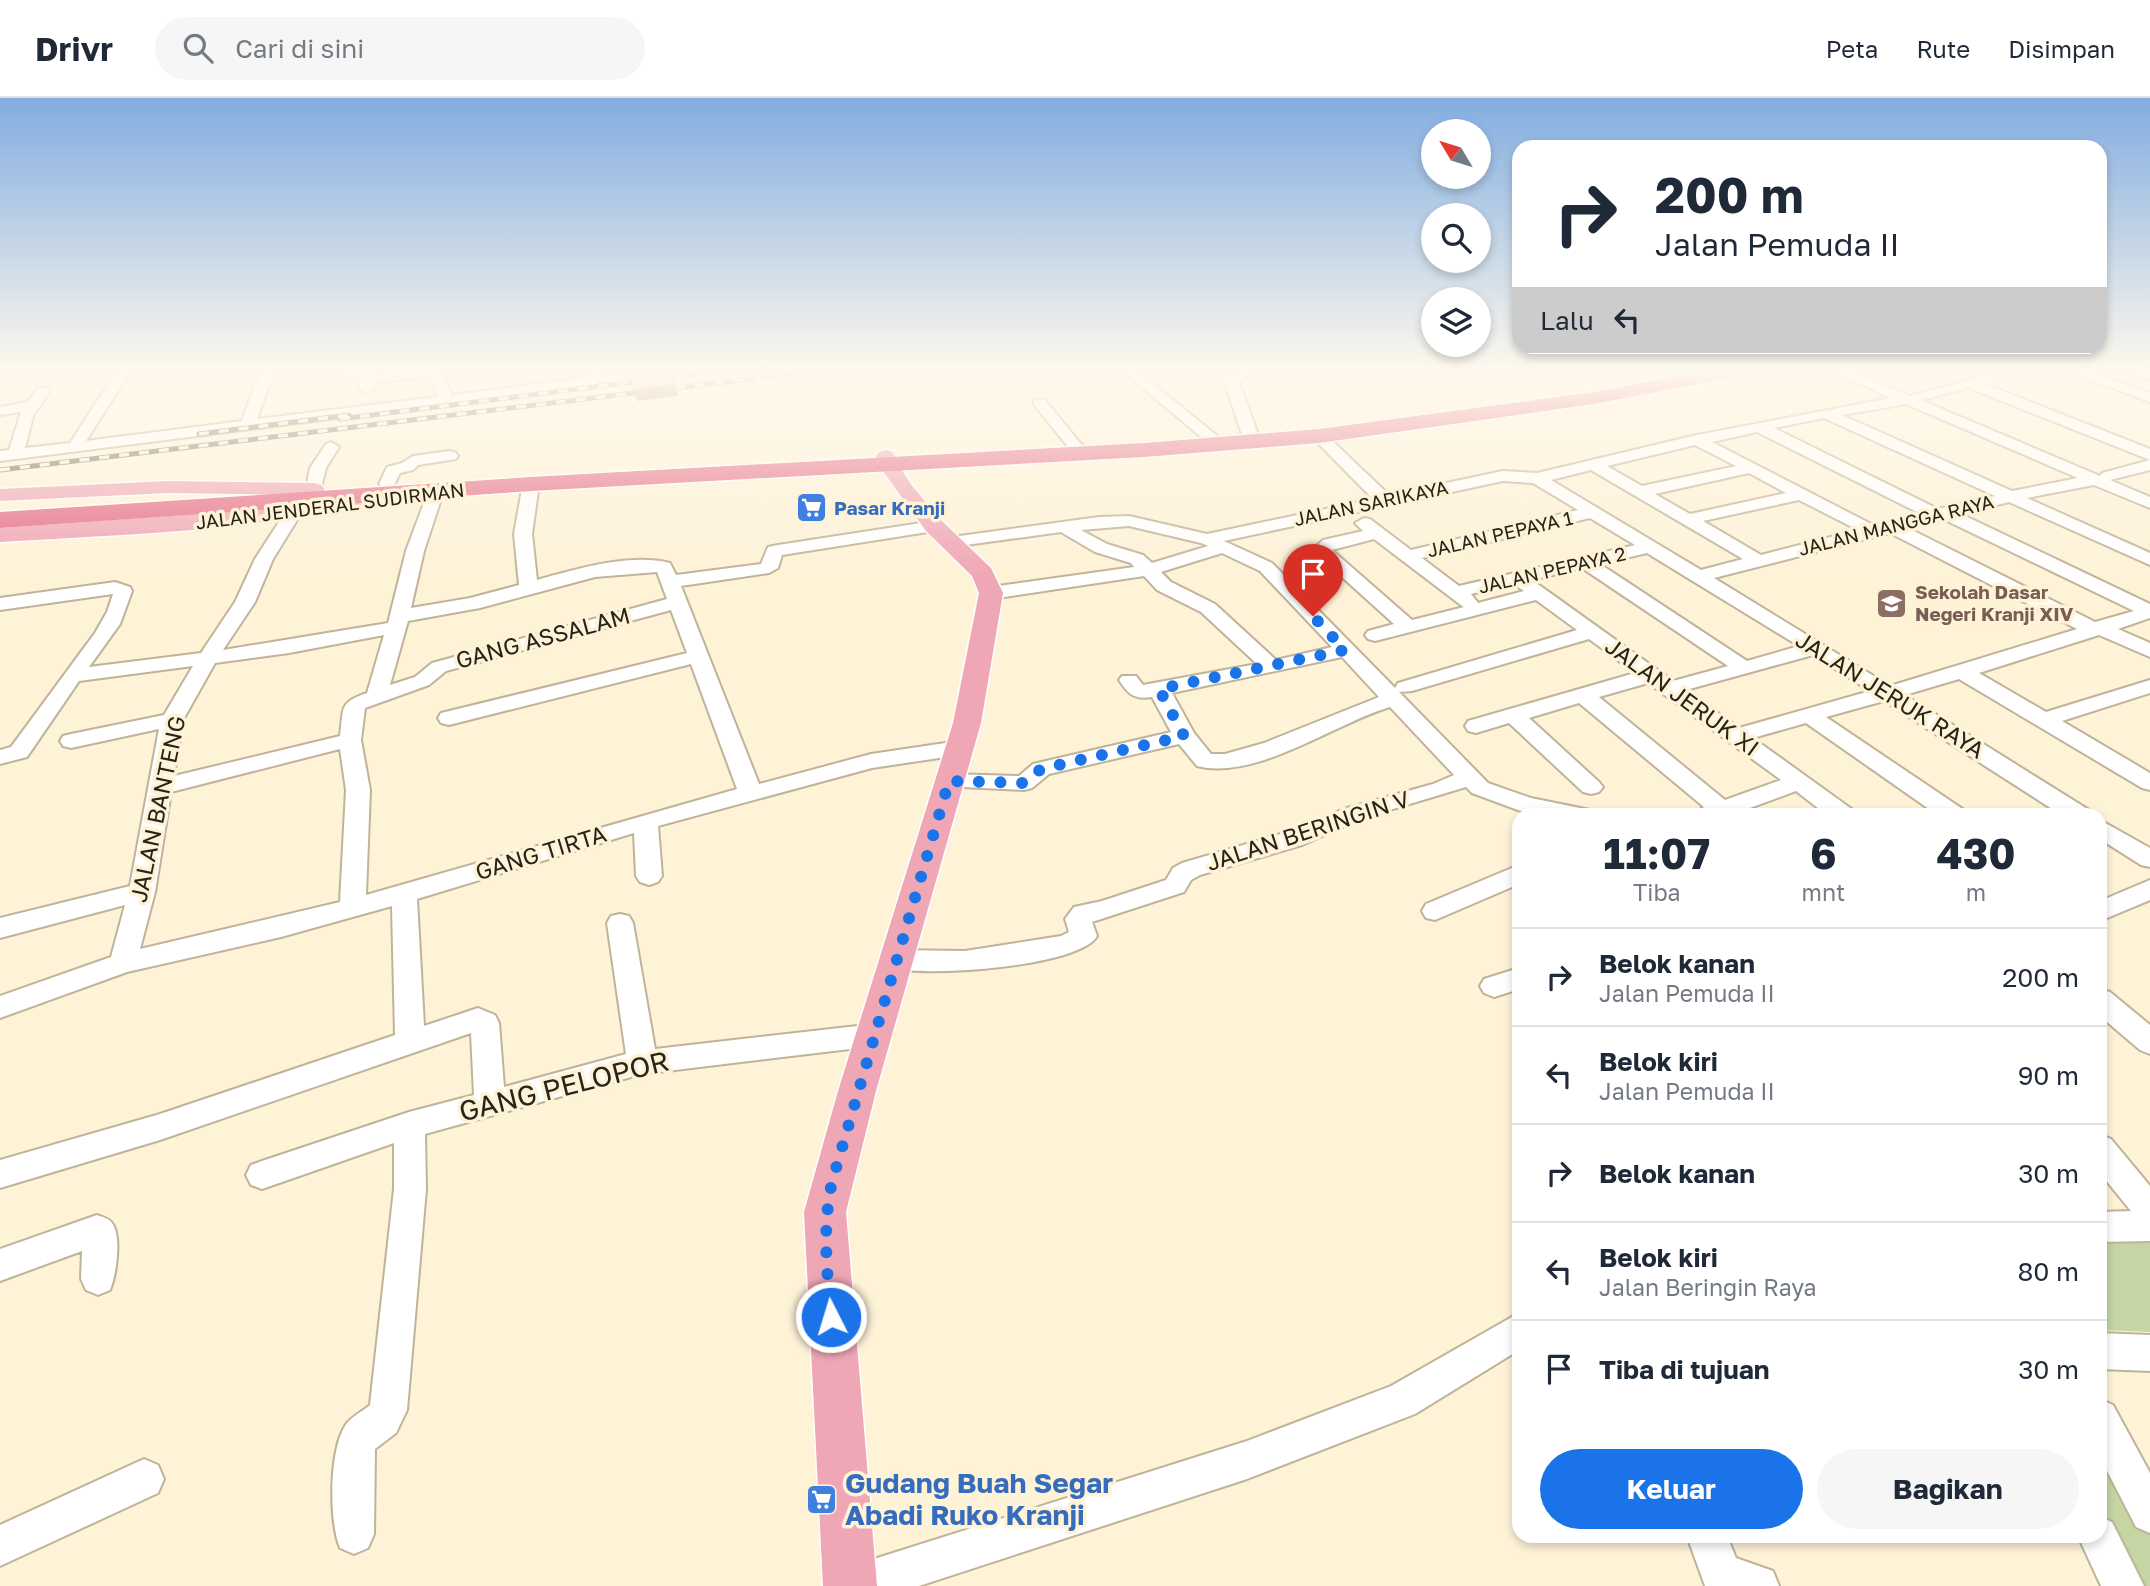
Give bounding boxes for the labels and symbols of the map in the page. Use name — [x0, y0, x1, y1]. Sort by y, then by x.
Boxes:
north arrow — [1421, 119, 1491, 189]
street label: JALAN SARIKAYA — [1292, 475, 1450, 530]
street label: JALAN JENDERAL SUDIRMAN — [194, 478, 466, 533]
street label: JALAN MANGGA RAYA — [1796, 489, 1996, 560]
supermarket icon: Pasar Kranji — [794, 491, 828, 525]
place label: Pasar Kranji — [834, 496, 945, 519]
street label: JALAN PEPAYA 1 — [1425, 506, 1575, 561]
street label: JALAN PEPAYA 2 — [1476, 541, 1628, 598]
pin — [1283, 544, 1343, 616]
place label: Sekolah Dasar Negeri Kranji XIV — [1915, 580, 2074, 625]
school or university icon: Sekolah Dasar Negeri Kranji XIV — [1875, 586, 1909, 620]
street label: GANG ASSALAM — [452, 600, 633, 674]
street label: JALAN JERUK RAYA — [1791, 625, 1990, 764]
street label: JALAN JERUK XI — [1600, 631, 1765, 761]
street label: JALAN BANTENG — [124, 713, 190, 905]
street label: JALAN BERINGIN V — [1203, 784, 1413, 876]
street label: GANG TIRTA — [472, 819, 610, 885]
street label: GANG PELOPOR — [456, 1043, 672, 1128]
position arrow — [794, 1280, 868, 1354]
place label: Gudang Buah Segar Abadi Ruko Kranji — [845, 1466, 1113, 1531]
supermarket icon: Gudang Buah Segar Abadi Ruko Kranji — [805, 1482, 839, 1516]

